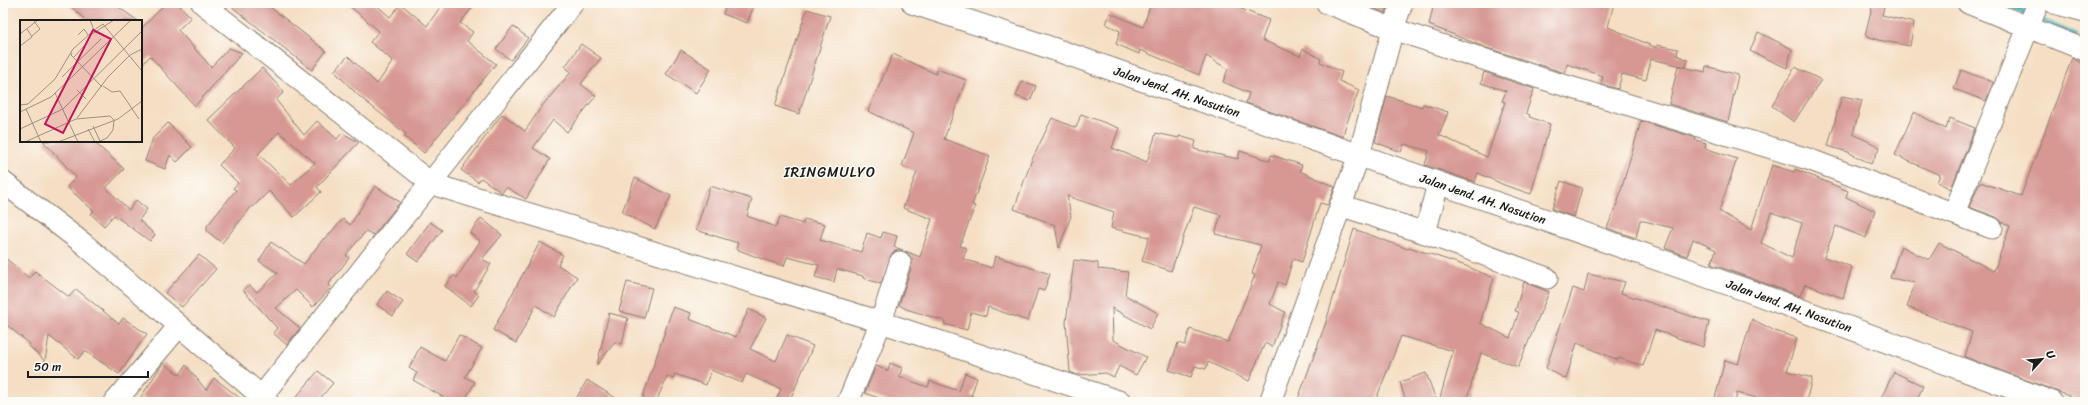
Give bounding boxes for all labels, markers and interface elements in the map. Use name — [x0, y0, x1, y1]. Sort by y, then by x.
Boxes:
inset map — [20, 20, 142, 142]
street label: Jalan Jend. AH. Nasution — [1110, 60, 1244, 124]
district label: IRINGMULYO — [783, 160, 876, 185]
street label: Jalan Jend. AH. Nasution — [1416, 167, 1550, 231]
street label: Jalan Jend. AH. Nasution — [1722, 273, 1855, 339]
north arrow — [2022, 339, 2062, 379]
text: U — [2040, 347, 2061, 363]
scale bar — [28, 353, 148, 379]
text: 50 m — [34, 356, 61, 378]

